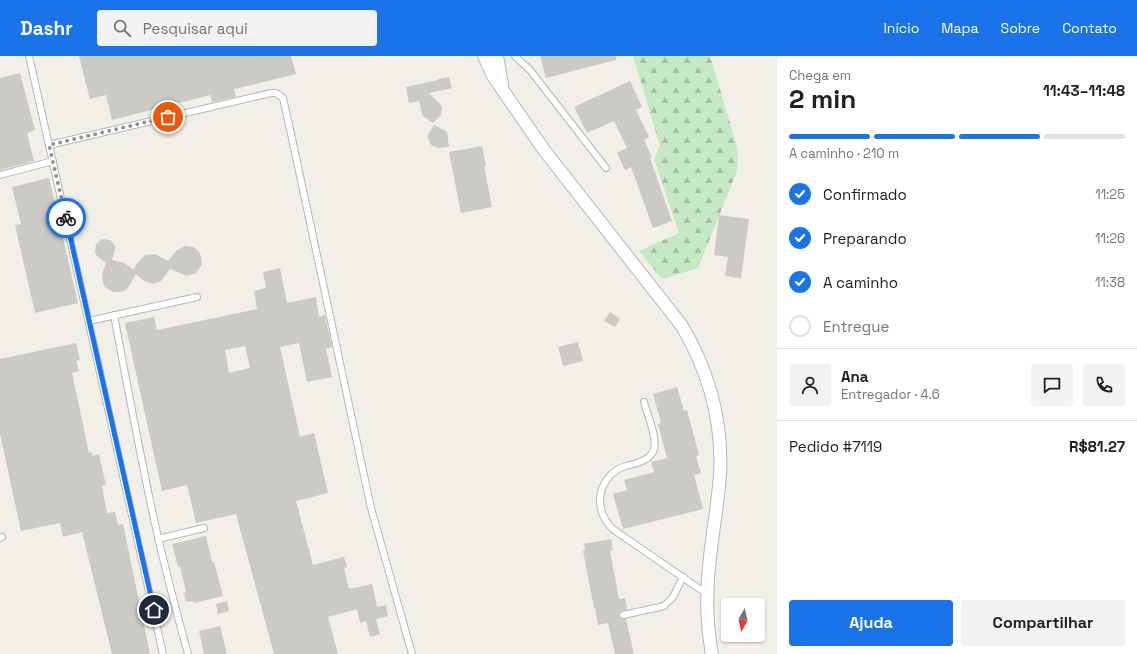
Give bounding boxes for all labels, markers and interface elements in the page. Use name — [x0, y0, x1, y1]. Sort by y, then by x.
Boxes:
search box — [97, 10, 377, 46]
text: Dashr — [20, 16, 73, 41]
icon: search — [111, 17, 133, 39]
text: Pesquisar aqui — [143, 19, 248, 38]
text: Início — [883, 19, 919, 37]
text: Mapa — [941, 19, 979, 37]
text: Sobre — [1001, 19, 1040, 37]
text: Contato — [1062, 19, 1117, 37]
text: Chega em — [789, 67, 851, 84]
text: 11:43–11:48 — [1043, 81, 1125, 100]
text: 2 min — [789, 82, 856, 116]
pin — [151, 100, 185, 134]
icon: bag — [157, 106, 179, 128]
text: A caminho · 210 m — [789, 145, 899, 162]
icon: check — [789, 183, 811, 205]
text: Confirmado — [823, 185, 907, 204]
text: 11:25 — [1095, 186, 1125, 203]
courier — [46, 198, 86, 238]
icon: bike — [55, 207, 77, 229]
icon: check — [789, 227, 811, 249]
text: Preparando — [823, 229, 907, 248]
text: 11:26 — [1095, 230, 1125, 247]
icon: check — [789, 271, 811, 293]
text: A caminho — [823, 273, 898, 292]
text: 11:38 — [1095, 274, 1125, 291]
text: Entregue — [823, 317, 889, 336]
button: person — [789, 364, 831, 406]
button: chat — [1031, 364, 1073, 406]
button: phone — [1083, 364, 1125, 406]
text: Ana — [841, 367, 868, 386]
text: Entregador · 4.6 — [841, 386, 940, 403]
text: Pedido #7119 — [789, 437, 882, 456]
text: R$81.27 — [1069, 437, 1125, 456]
pin — [137, 593, 171, 627]
north arrow — [721, 598, 765, 642]
map controls — [721, 598, 765, 642]
icon: home — [143, 599, 165, 621]
button: Ajuda — [789, 600, 953, 646]
button: Compartilhar — [961, 600, 1125, 646]

